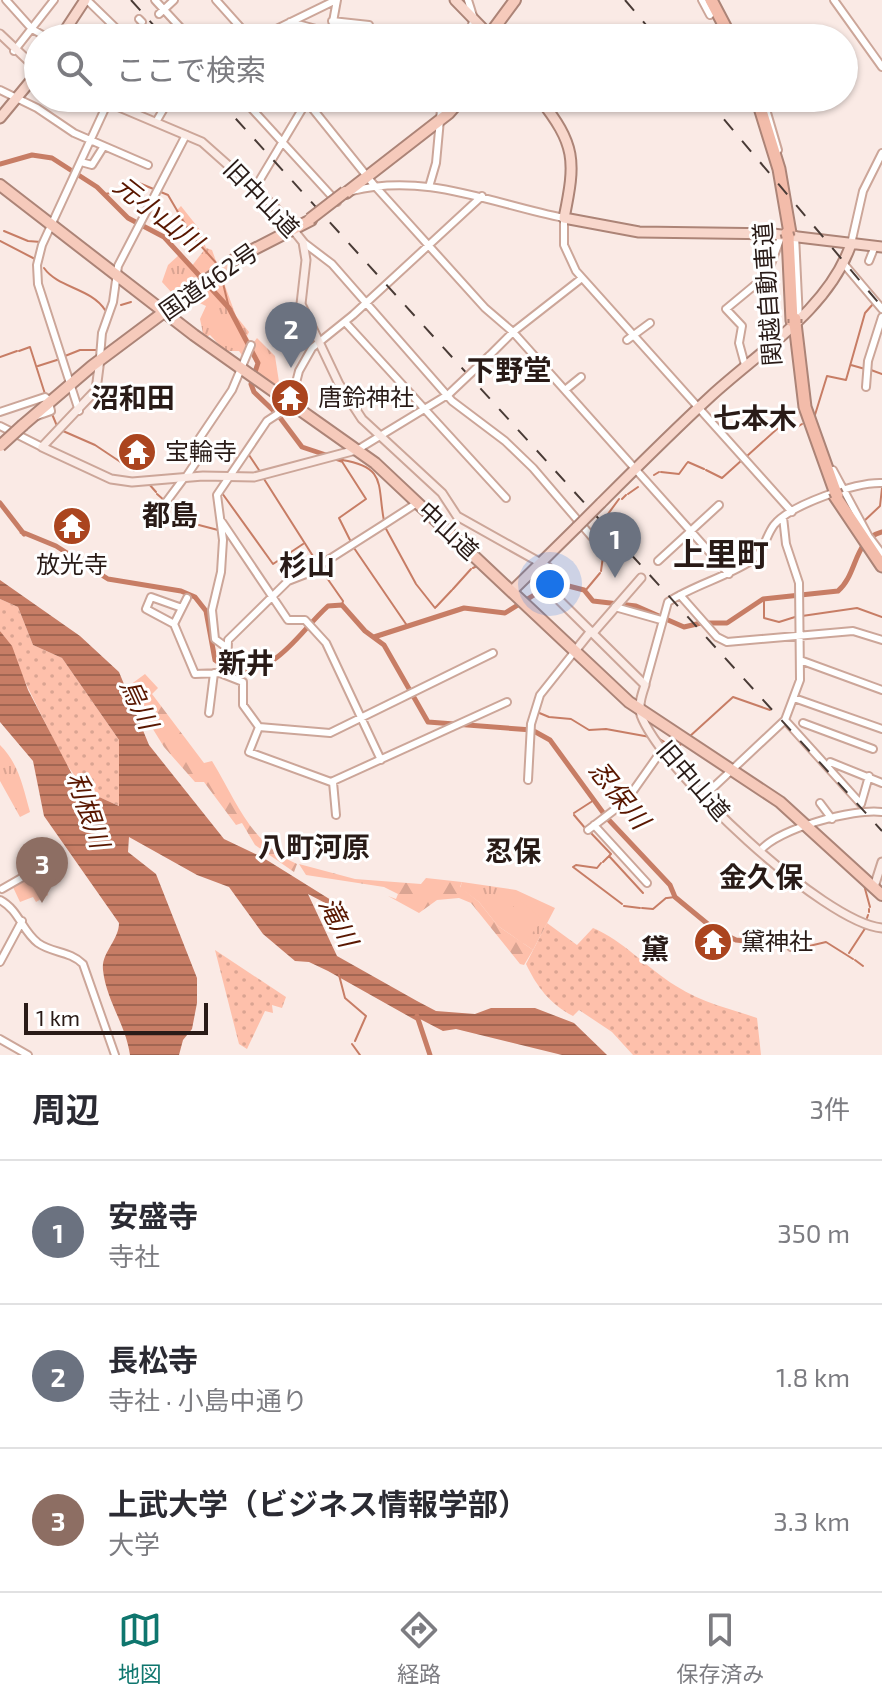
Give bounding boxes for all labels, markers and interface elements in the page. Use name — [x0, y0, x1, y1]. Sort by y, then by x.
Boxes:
search box — [24, 24, 858, 112]
icon: search — [52, 46, 96, 90]
text: ここで検索 — [116, 51, 266, 87]
street label: 旧中山道 — [218, 153, 306, 243]
water label: 元小山川 — [108, 169, 212, 259]
street label: 関越自動車道 — [747, 221, 786, 367]
street label: 国道462号 — [153, 236, 263, 325]
pin: 2 — [265, 302, 317, 368]
district label: 下野堂 — [467, 352, 551, 386]
temple icon: 唐鈴神社 — [269, 377, 311, 419]
district label: 沼和田 — [91, 380, 175, 414]
place label: 唐鈴神社 — [318, 382, 414, 411]
district label: 七本木 — [713, 400, 797, 434]
temple icon: 宝輪寺 — [116, 431, 158, 473]
place label: 宝輪寺 — [165, 436, 237, 465]
street label: 中山道 — [413, 495, 485, 565]
district label: 都島 — [142, 497, 198, 531]
temple icon: 放光寺 — [51, 505, 93, 547]
pin: 1 — [589, 512, 641, 578]
district label: 上里町 — [673, 534, 769, 572]
district label: 杉山 — [279, 547, 335, 581]
place label: 放光寺 — [36, 549, 108, 578]
your location — [530, 564, 570, 604]
district label: 新井 — [218, 645, 274, 679]
water label: 烏川 — [115, 673, 167, 736]
street label: 旧中山道 — [652, 734, 737, 826]
water label: 忍保川 — [584, 754, 659, 836]
water label: 利根川 — [62, 768, 118, 854]
district label: 八町河原 — [258, 829, 370, 863]
district label: 忍保 — [485, 833, 542, 867]
pin: 3 — [16, 837, 68, 903]
district label: 金久保 — [719, 859, 804, 893]
water label: 滝川 — [314, 891, 366, 954]
temple icon: 黛神社 — [692, 921, 734, 963]
place label: 黛神社 — [741, 926, 813, 955]
district label: 黛 — [641, 931, 669, 965]
scale bar — [24, 999, 208, 1035]
text: 1 km — [36, 1004, 80, 1030]
text: 周辺 — [32, 1088, 100, 1129]
text: 3件 — [810, 1093, 850, 1124]
text: 安盛寺 — [108, 1197, 198, 1233]
text: 1 — [52, 1217, 64, 1248]
text: 350 m — [777, 1217, 850, 1248]
text: 寺社 — [108, 1240, 160, 1271]
text: 長松寺 — [108, 1341, 198, 1377]
text: 2 — [50, 1361, 66, 1392]
text: 1.8 km — [776, 1361, 850, 1392]
text: 寺社 · 小島中通り — [108, 1384, 308, 1415]
text: 上武大学（ビジネス情報学部） — [108, 1485, 528, 1521]
text: 3 — [51, 1505, 65, 1536]
text: 3.3 km — [773, 1505, 850, 1536]
text: 大学 — [108, 1528, 160, 1559]
tab: 地図 — [118, 1608, 162, 1688]
tab: 経路 — [397, 1608, 441, 1688]
tab: 保存済み — [676, 1608, 764, 1688]

